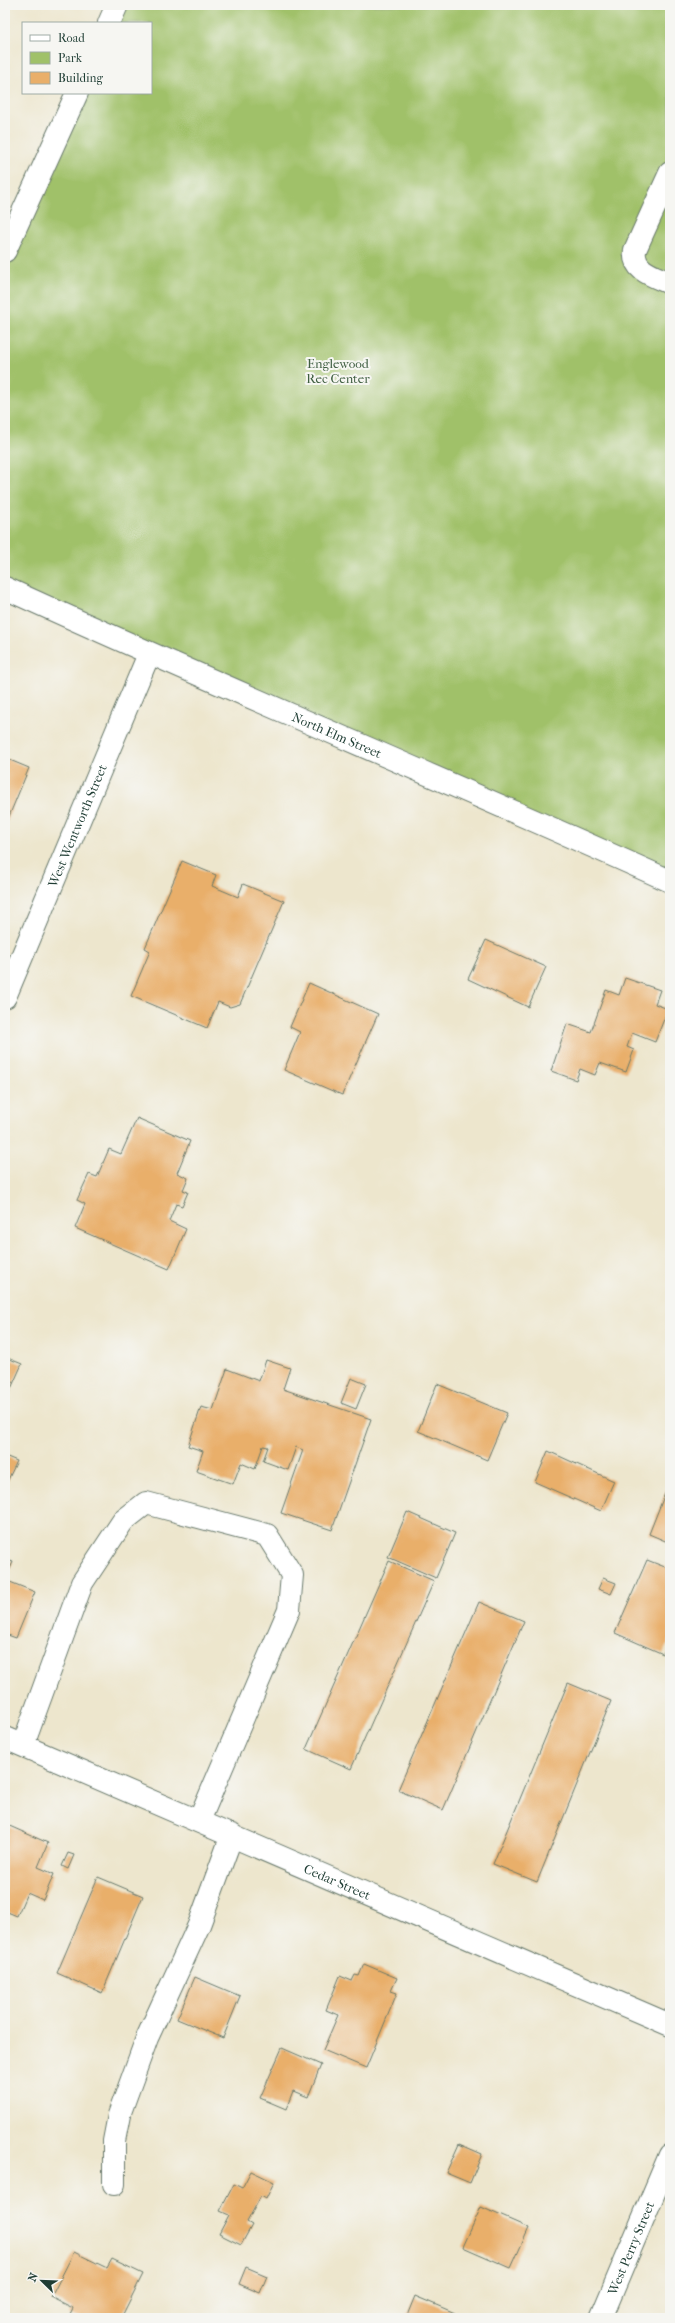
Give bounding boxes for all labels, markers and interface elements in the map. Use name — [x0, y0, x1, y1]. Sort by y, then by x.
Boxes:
legend — [22, 22, 152, 94]
text: Road — [58, 31, 85, 45]
text: Park — [58, 51, 83, 65]
text: Building — [58, 71, 103, 85]
park label: Englewood Rec Center — [306, 356, 370, 386]
street label: North Elm Street — [290, 709, 384, 761]
street label: West Wentworth Street — [45, 762, 110, 890]
street label: Cedar Street — [302, 1861, 373, 1903]
street label: West Perry Street — [604, 2199, 658, 2298]
north arrow — [22, 2261, 62, 2301]
text: N — [26, 2270, 41, 2284]

